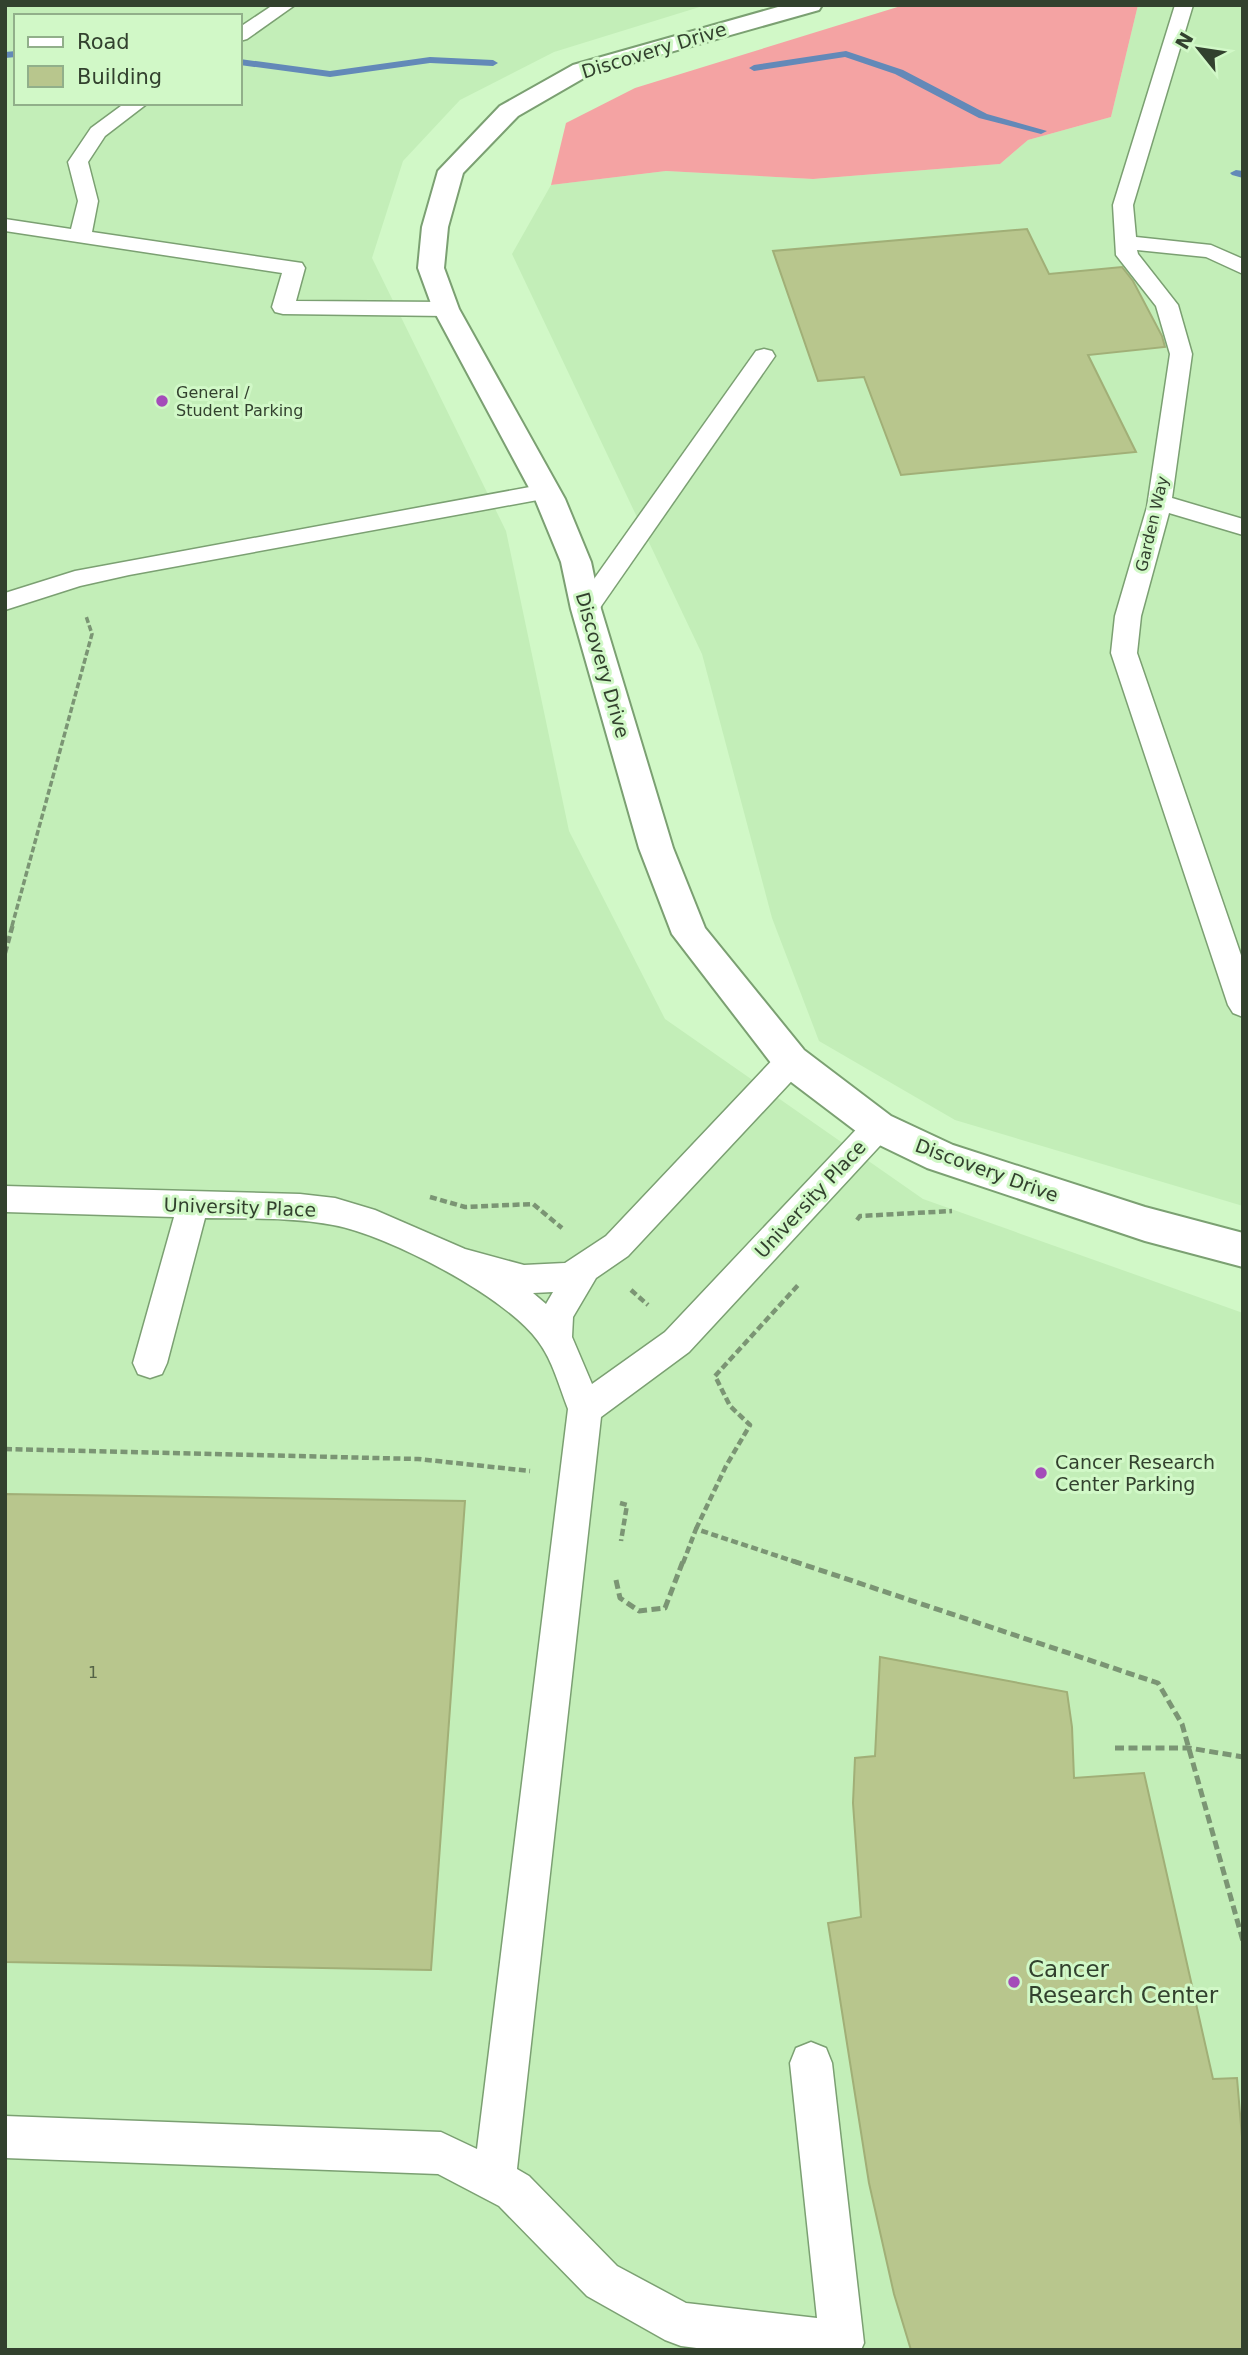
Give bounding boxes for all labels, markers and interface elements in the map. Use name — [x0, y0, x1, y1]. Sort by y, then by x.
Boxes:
legend — [14, 14, 242, 105]
north arrow — [1164, 14, 1234, 84]
street label: Discovery Drive — [579, 17, 729, 83]
text: N — [1171, 28, 1198, 53]
text: Road — [77, 30, 130, 54]
text: Building — [77, 65, 162, 89]
place label: General / Student Parking — [176, 383, 303, 420]
marker: General / Student Parking — [154, 393, 170, 409]
street label: Garden Way — [1132, 474, 1172, 574]
street label: Discovery Drive — [572, 590, 634, 740]
street label: Discovery Drive — [912, 1134, 1062, 1206]
street label: University Place — [750, 1136, 870, 1262]
street label: University Place — [163, 1193, 317, 1221]
place label: Cancer Research Center Parking — [1055, 1451, 1215, 1495]
marker: Cancer Research Center Parking — [1033, 1465, 1049, 1481]
house number: 1 — [88, 1663, 98, 1682]
place label: Cancer Research Center — [1028, 1956, 1219, 2008]
marker: Cancer Research Center — [1006, 1974, 1022, 1990]

